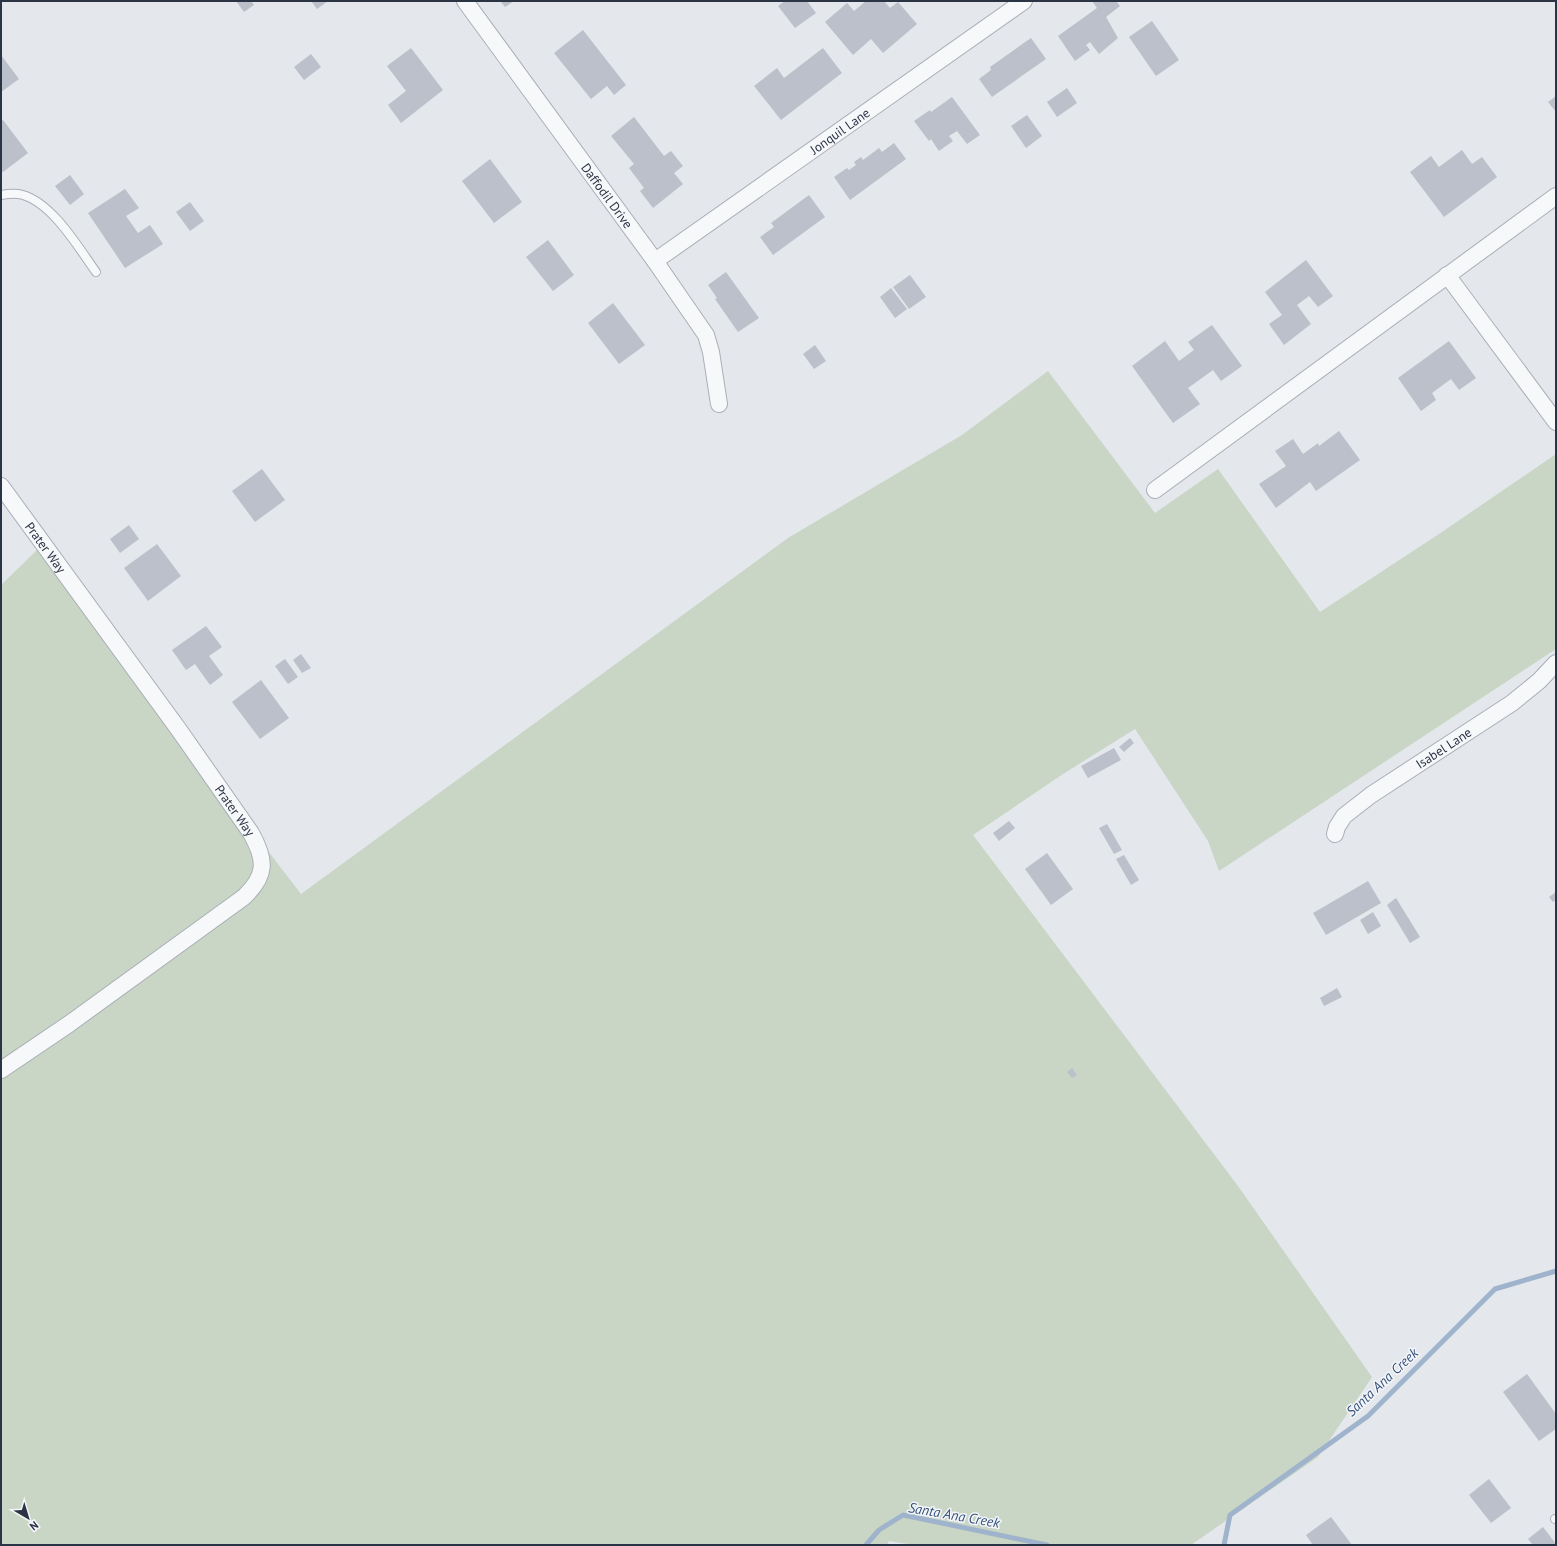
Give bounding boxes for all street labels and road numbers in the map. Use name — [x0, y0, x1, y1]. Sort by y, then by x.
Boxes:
street label: Jonquil Lane — [806, 104, 873, 159]
street label: Daffodil Drive — [577, 160, 636, 232]
street label: Prater Way — [21, 519, 70, 577]
street label: Isabel Lane — [1413, 724, 1475, 773]
street label: Prater Way — [211, 782, 259, 840]

